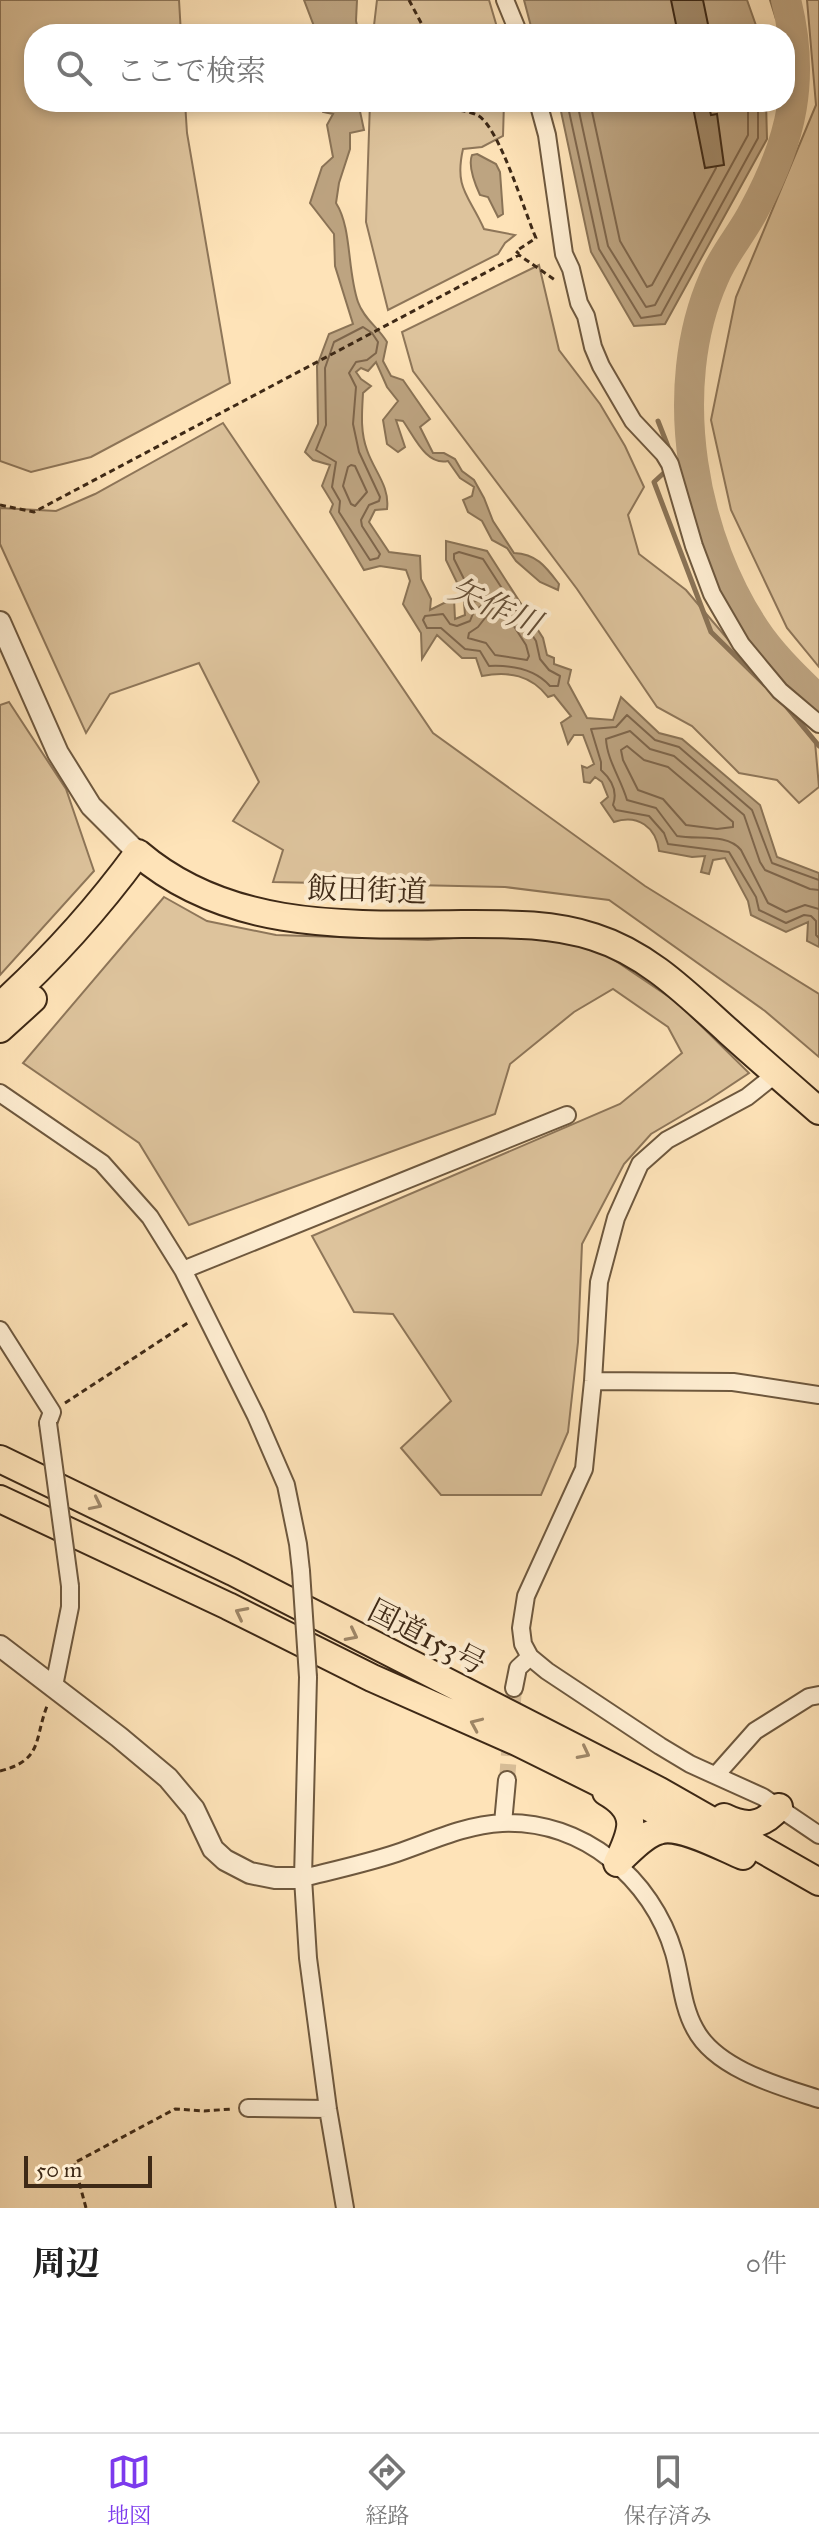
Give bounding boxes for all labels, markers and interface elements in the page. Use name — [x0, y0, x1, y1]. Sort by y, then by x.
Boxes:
search box — [24, 24, 795, 112]
icon: search — [52, 46, 96, 90]
text: ここで検索 — [116, 53, 266, 89]
water label: 矢作川 — [443, 569, 549, 645]
street label: 飯田街道 — [306, 870, 428, 910]
one-way arrow — [87, 1495, 102, 1510]
street label: 国道153号 — [362, 1592, 492, 1682]
one-way arrow — [235, 1607, 250, 1622]
one-way arrow — [344, 1625, 359, 1641]
one-way arrow — [470, 1718, 484, 1734]
one-way arrow — [576, 1743, 591, 1759]
scale bar — [24, 2152, 152, 2188]
text: 50 m — [36, 2156, 82, 2183]
text: 周辺 — [32, 2243, 100, 2284]
text: 0件 — [746, 2247, 787, 2279]
tab: 地図 — [107, 2450, 151, 2529]
tab: 経路 — [365, 2450, 410, 2529]
tab: 保存済み — [624, 2450, 712, 2529]

